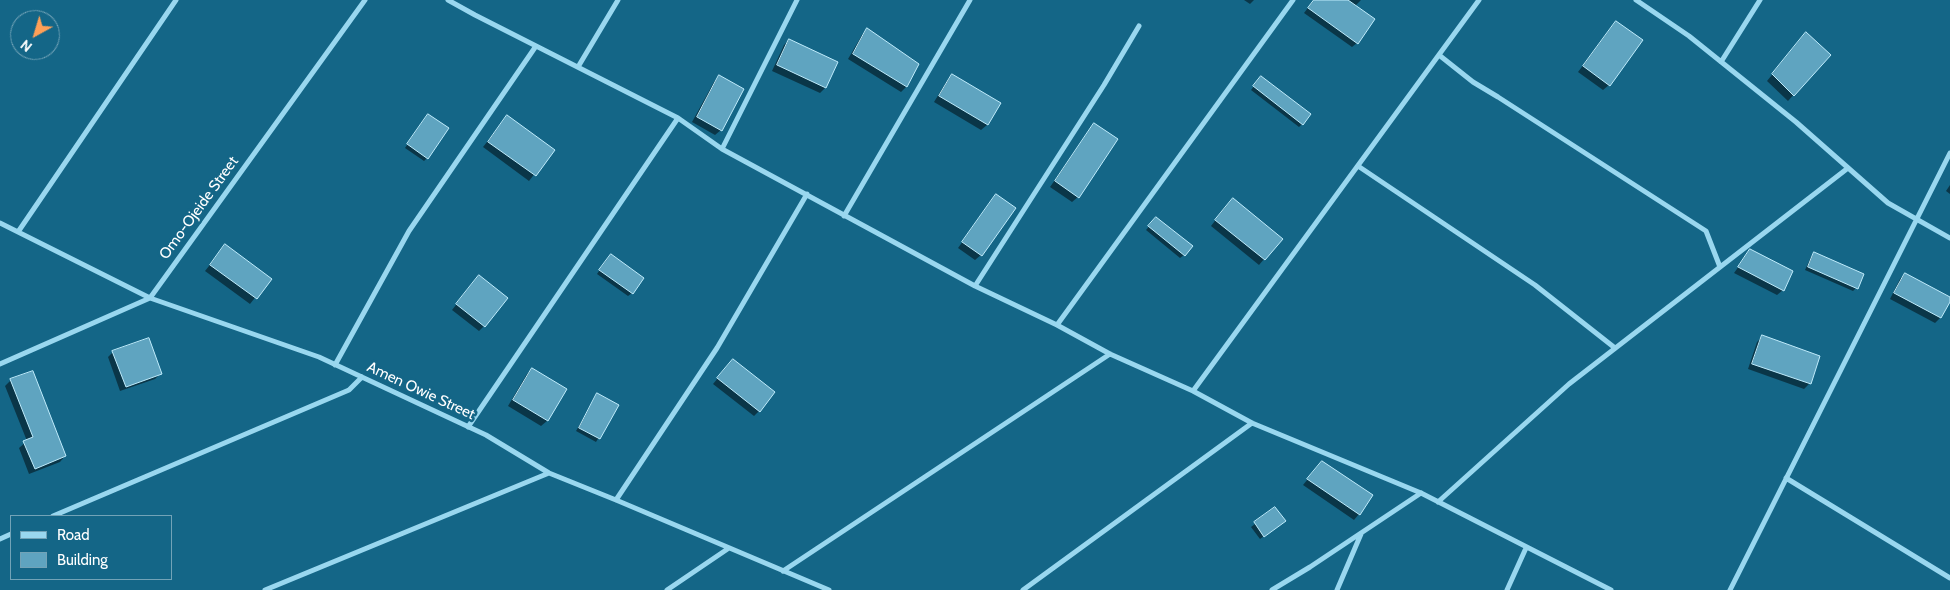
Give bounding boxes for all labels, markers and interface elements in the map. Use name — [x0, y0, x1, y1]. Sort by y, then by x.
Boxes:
north arrow — [10, 10, 60, 60]
text: N — [17, 36, 36, 56]
street label: Omo-Ojeide Street — [156, 153, 242, 263]
street label: Amen Owie Street — [364, 358, 478, 424]
legend — [10, 515, 172, 580]
text: Road — [57, 526, 90, 544]
text: Building — [57, 551, 108, 569]

